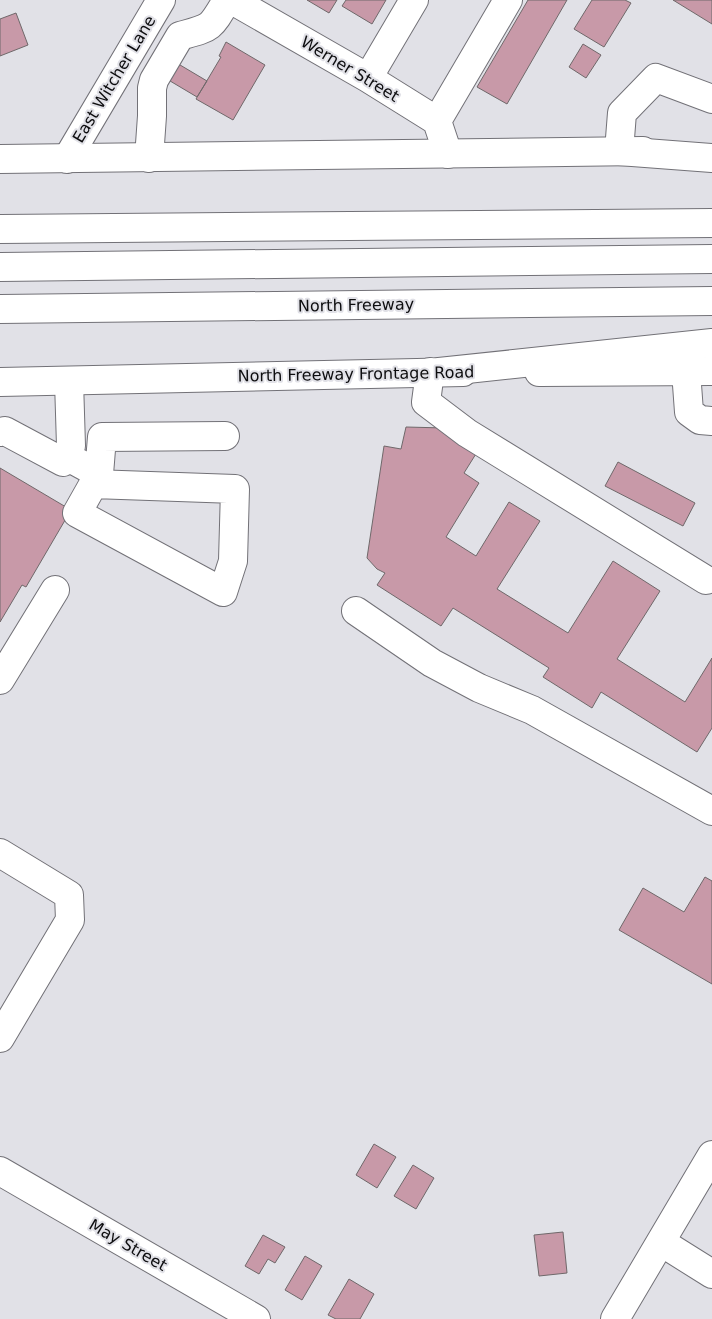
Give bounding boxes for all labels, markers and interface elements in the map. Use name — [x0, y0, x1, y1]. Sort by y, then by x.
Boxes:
street label: East Witcher Lane — [69, 12, 159, 146]
street label: Werner Street — [297, 32, 403, 106]
street label: North Freeway — [298, 294, 414, 316]
street label: North Freeway Frontage Road — [237, 362, 475, 386]
street label: May Street — [86, 1215, 170, 1275]

